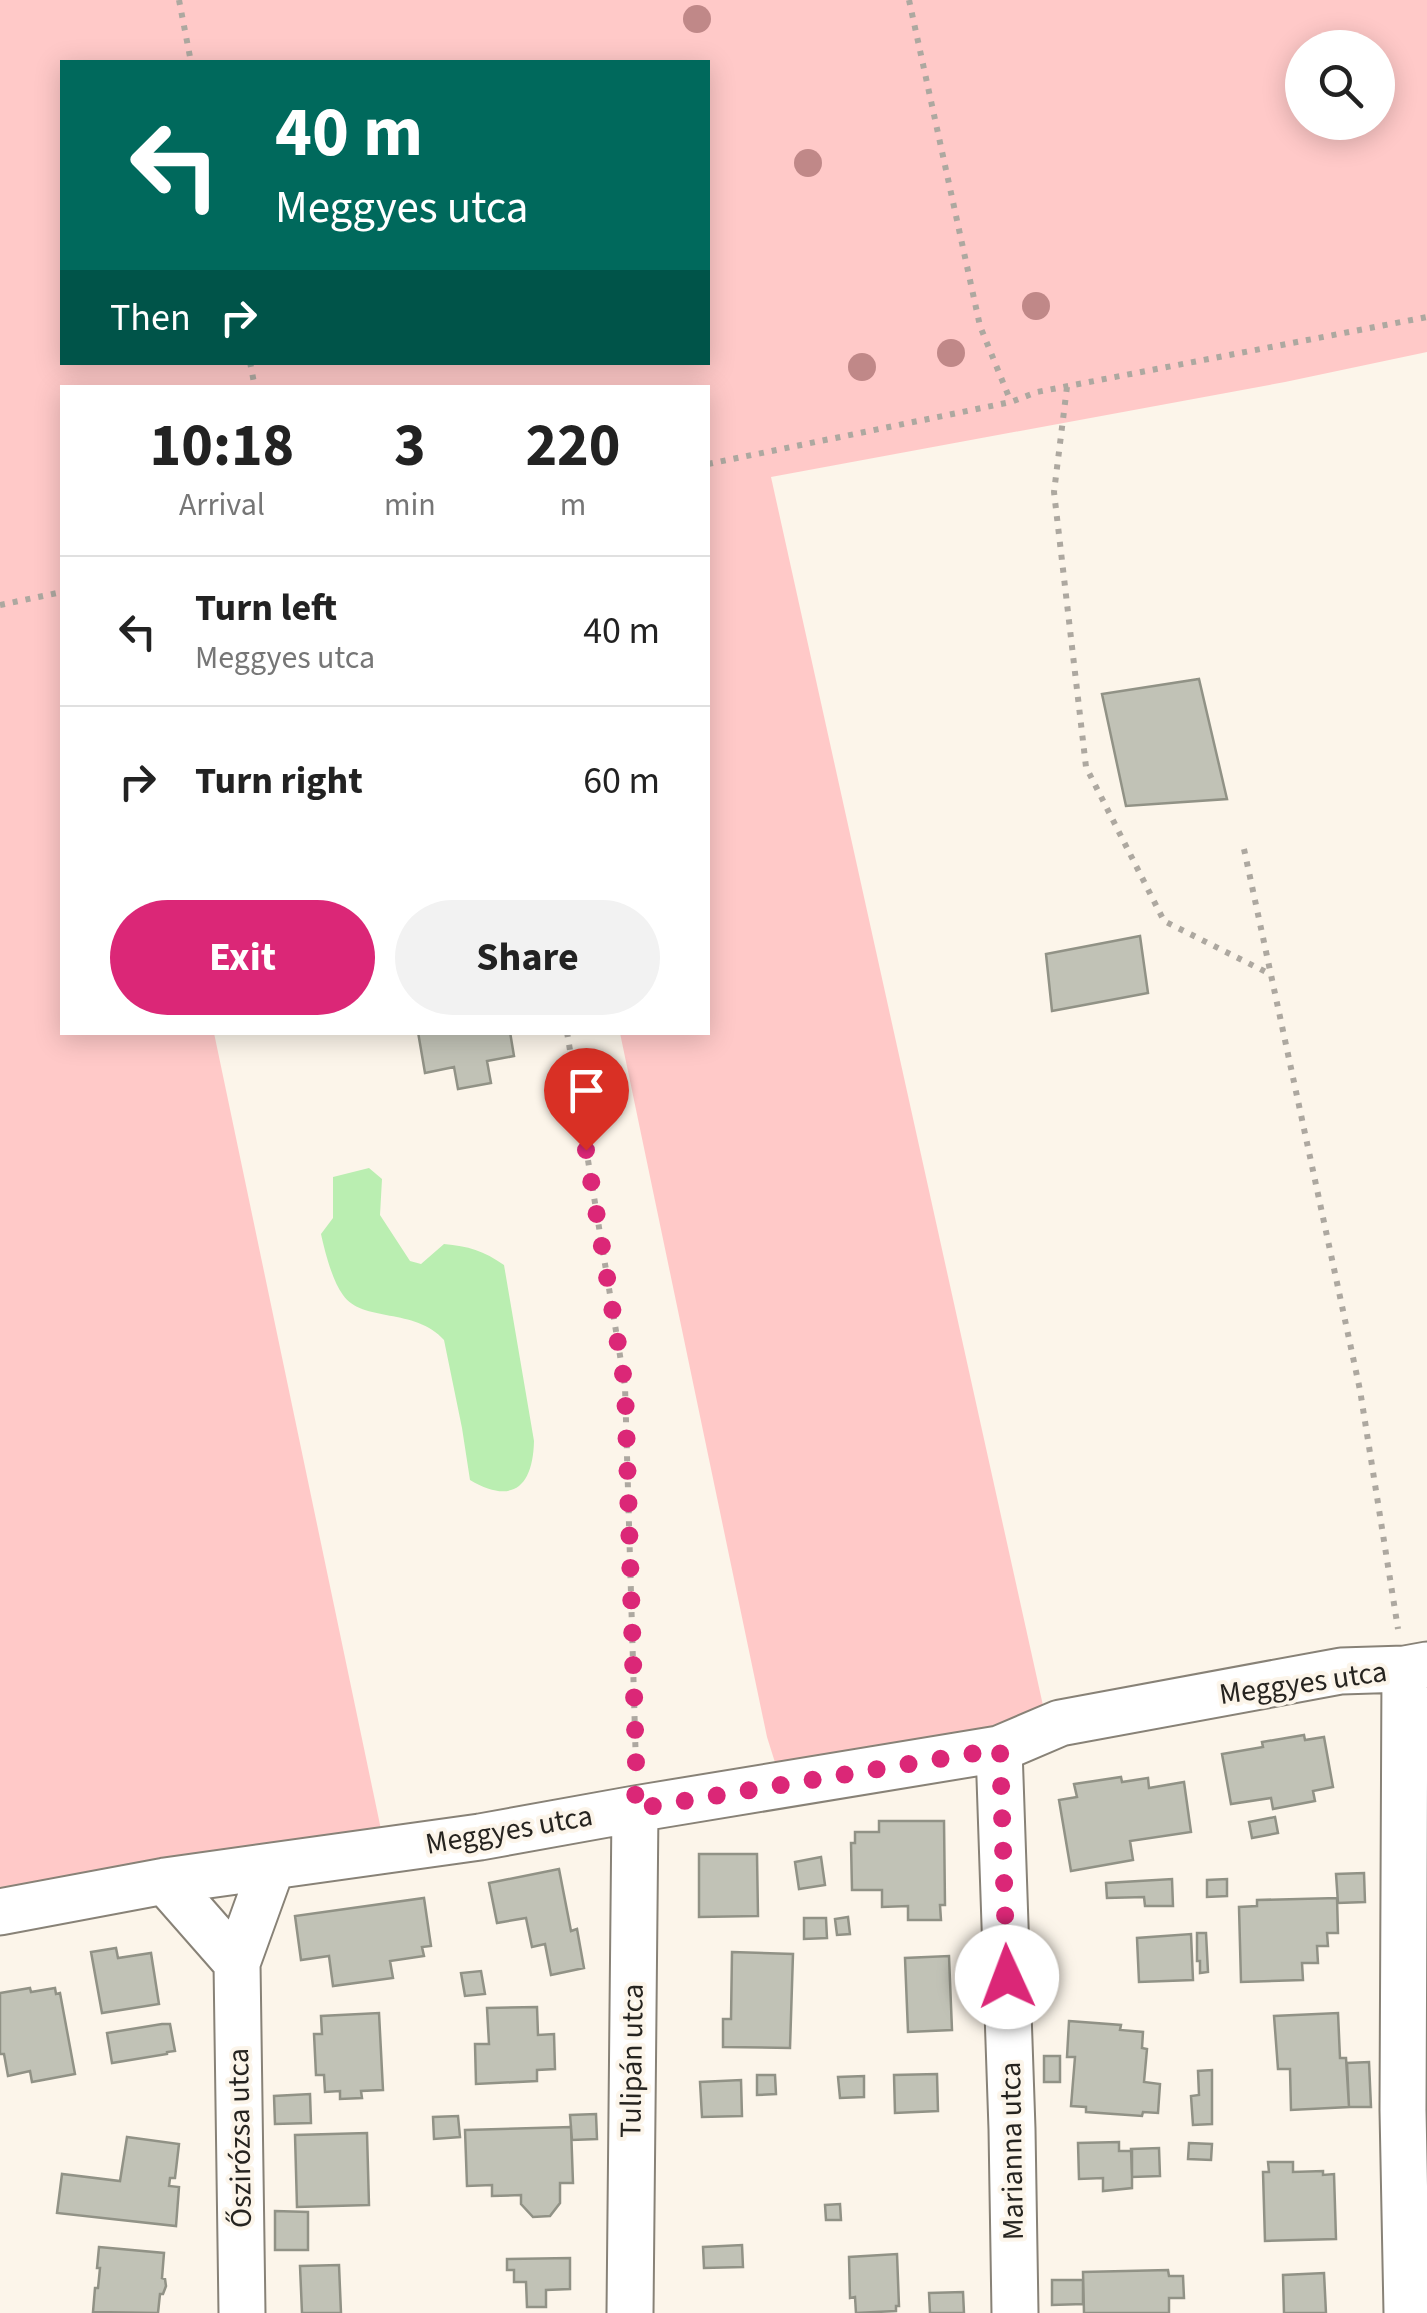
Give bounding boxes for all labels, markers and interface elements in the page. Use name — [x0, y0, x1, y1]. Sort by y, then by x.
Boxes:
map controls — [1285, 30, 1395, 140]
button: search — [1285, 30, 1395, 140]
text: 40 m — [275, 83, 423, 183]
icon: left — [110, 100, 240, 230]
text: Meggyes utca — [275, 176, 528, 240]
icon: right — [211, 290, 266, 345]
text: Then — [110, 291, 191, 345]
text: 10:18 — [150, 404, 294, 489]
text: 3 — [394, 404, 426, 489]
text: 220 — [525, 404, 620, 489]
text: Arrival — [179, 482, 265, 528]
text: min — [384, 482, 436, 528]
text: m — [560, 482, 586, 528]
text: Turn left — [195, 581, 337, 635]
icon: left — [110, 604, 165, 659]
text: 40 m — [583, 604, 660, 658]
text: Meggyes utca — [195, 635, 375, 681]
icon: right — [110, 754, 165, 809]
text: Turn right — [195, 754, 363, 808]
text: 60 m — [583, 754, 660, 808]
button: Exit — [110, 900, 375, 1015]
button: Share — [395, 900, 660, 1015]
pin — [544, 1048, 629, 1151]
icon: arrive — [559, 1063, 614, 1118]
street label: Meggyes utca — [1216, 1650, 1390, 1716]
street label: Meggyes utca — [422, 1794, 596, 1866]
position arrow — [955, 1925, 1059, 2029]
street label: Tulipán utca — [609, 1983, 655, 2139]
street label: Őszirózsa utca — [217, 2048, 263, 2228]
street label: Marianna utca — [989, 2061, 1035, 2241]

